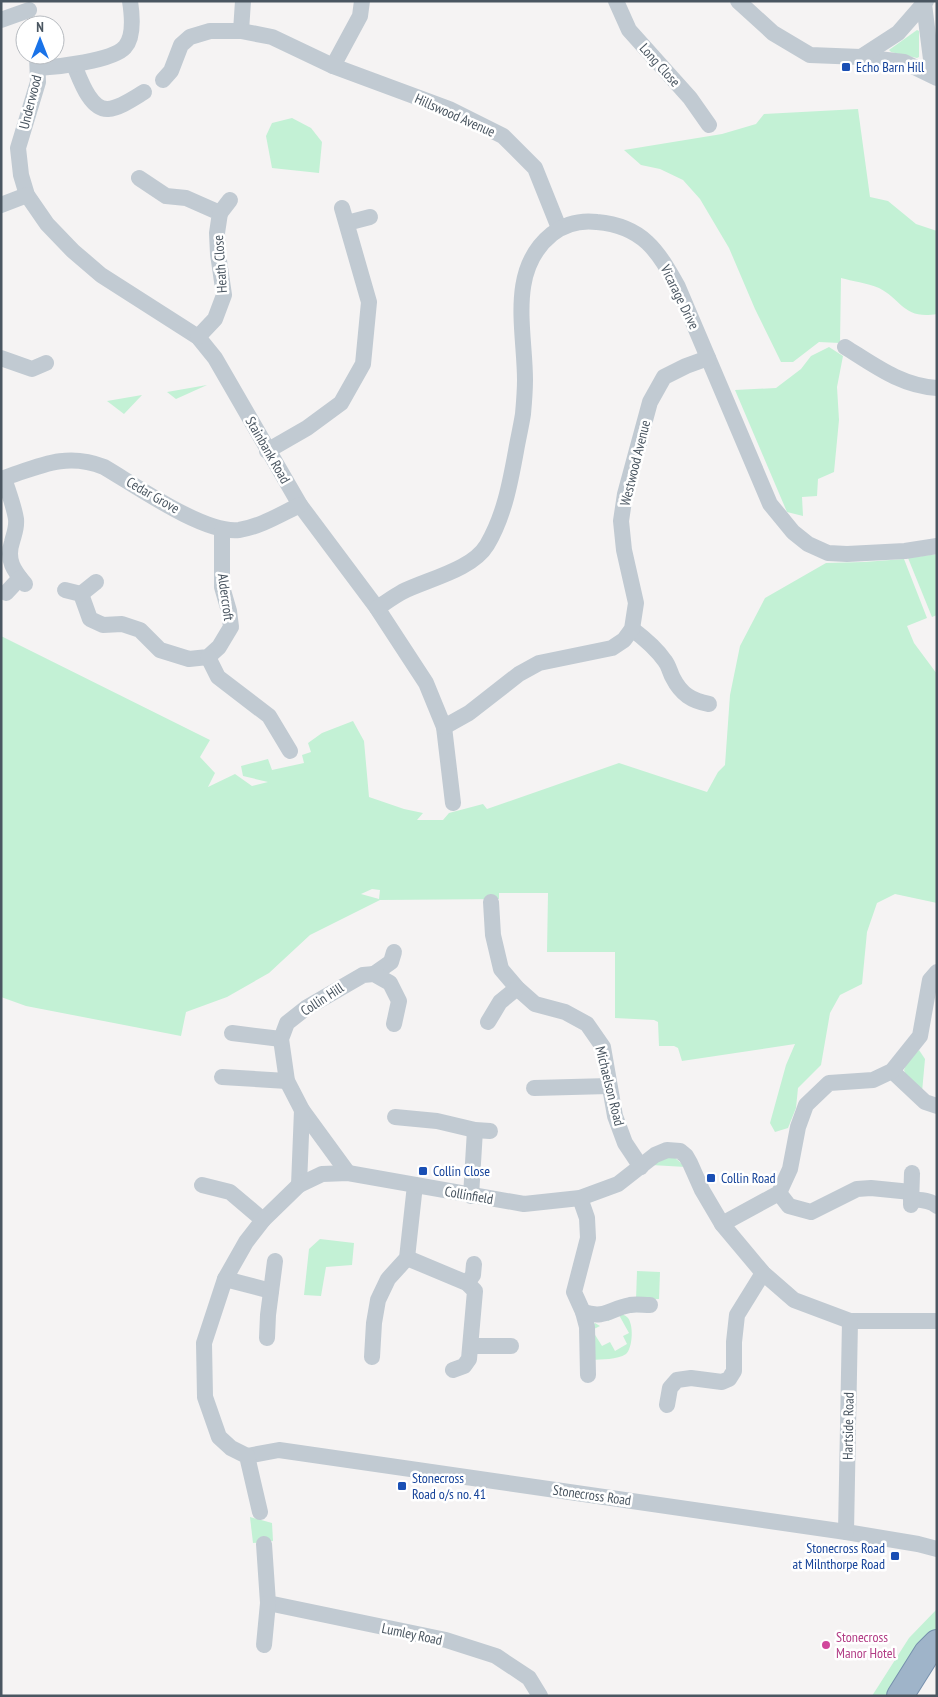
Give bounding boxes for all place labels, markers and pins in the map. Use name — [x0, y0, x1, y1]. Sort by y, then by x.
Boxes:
place label: Echo Barn Hill — [856, 58, 925, 76]
marker: Echo Barn Hill — [840, 61, 852, 73]
place label: Collin Close — [433, 1162, 490, 1180]
marker: Collin Close — [417, 1165, 429, 1177]
place label: Collin Road — [721, 1169, 776, 1187]
marker: Collin Road — [705, 1172, 717, 1184]
place label: Stonecross Road o/s no. 41 — [412, 1469, 486, 1503]
marker: Stonecross Road o/s no. 41 — [396, 1480, 408, 1492]
place label: Stonecross Road at Milnthorpe Road — [793, 1539, 885, 1573]
marker: Stonecross Road at Milnthorpe Road — [889, 1550, 901, 1562]
place label: Stonecross Manor Hotel — [836, 1628, 897, 1662]
marker: Stonecross Manor Hotel — [820, 1639, 832, 1651]

